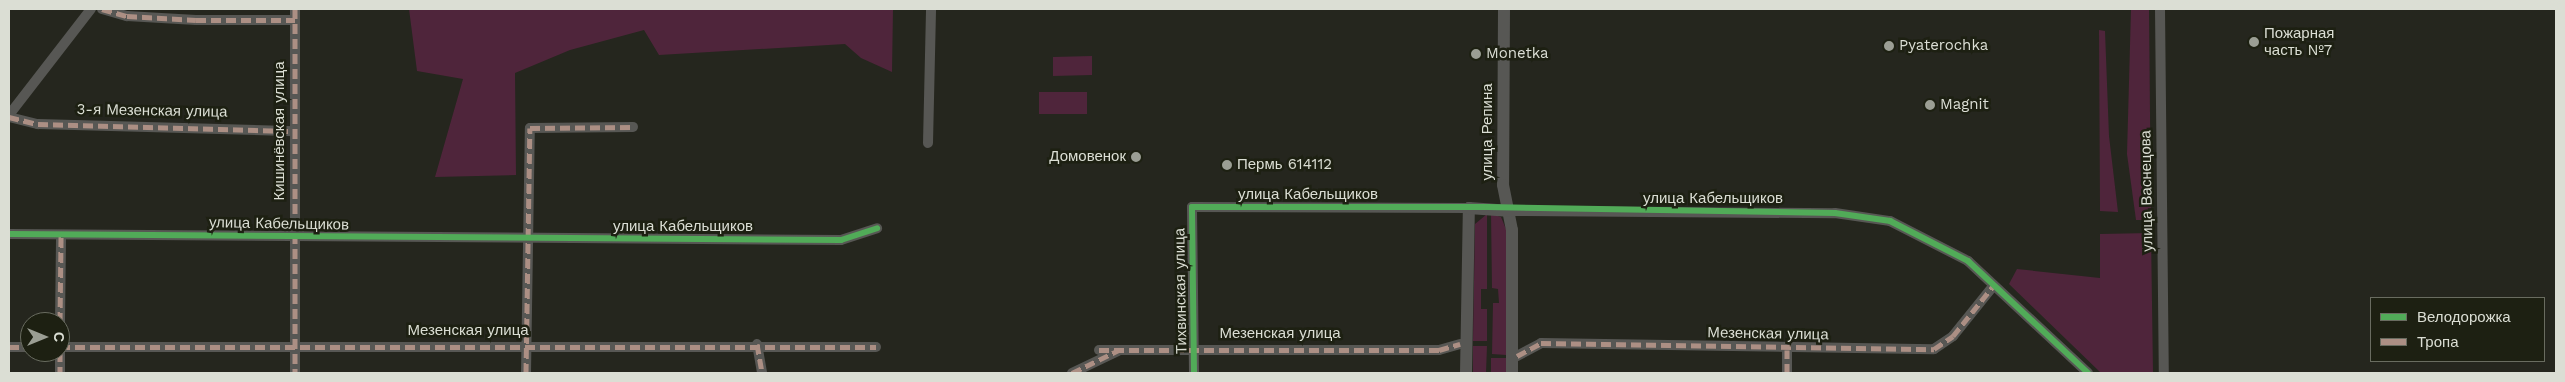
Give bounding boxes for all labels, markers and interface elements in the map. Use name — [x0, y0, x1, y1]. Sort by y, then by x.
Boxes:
place label: Пожарная часть №7 — [2264, 24, 2334, 59]
marker: Пожарная часть №7 — [2248, 36, 2260, 48]
place label: Pyaterochka — [1899, 37, 1988, 55]
marker: Pyaterochka — [1883, 40, 1895, 52]
place label: Monetka — [1486, 45, 1549, 63]
marker: Monetka — [1470, 48, 1482, 60]
street label: Кишинёвская улица — [271, 61, 289, 201]
street label: улица Репина — [1479, 83, 1497, 181]
place label: Magnit — [1940, 96, 1989, 114]
marker: Magnit — [1924, 99, 1936, 111]
street label: 3-я Мезенская улица — [76, 101, 228, 121]
street label: улица Васнецова — [2137, 130, 2157, 252]
place label: Домовенок — [1049, 148, 1126, 166]
marker: Домовенок — [1130, 151, 1142, 163]
place label: Пермь 614112 — [1237, 156, 1332, 174]
marker: Пермь 614112 — [1221, 159, 1233, 171]
street label: улица Кабельщиков — [1238, 186, 1378, 204]
street label: улица Кабельщиков — [1643, 190, 1783, 208]
street label: улица Кабельщиков — [209, 214, 349, 234]
street label: улица Кабельщиков — [613, 218, 753, 236]
street label: Тихвинская улица — [1171, 228, 1191, 354]
legend — [2370, 297, 2545, 362]
text: Велодорожка — [2417, 308, 2511, 326]
north arrow — [20, 312, 70, 362]
street label: Мезенская улица — [407, 322, 529, 340]
street label: Мезенская улица — [1707, 324, 1829, 344]
street label: Мезенская улица — [1219, 325, 1341, 343]
text: С — [51, 332, 67, 342]
text: Тропа — [2417, 333, 2458, 351]

